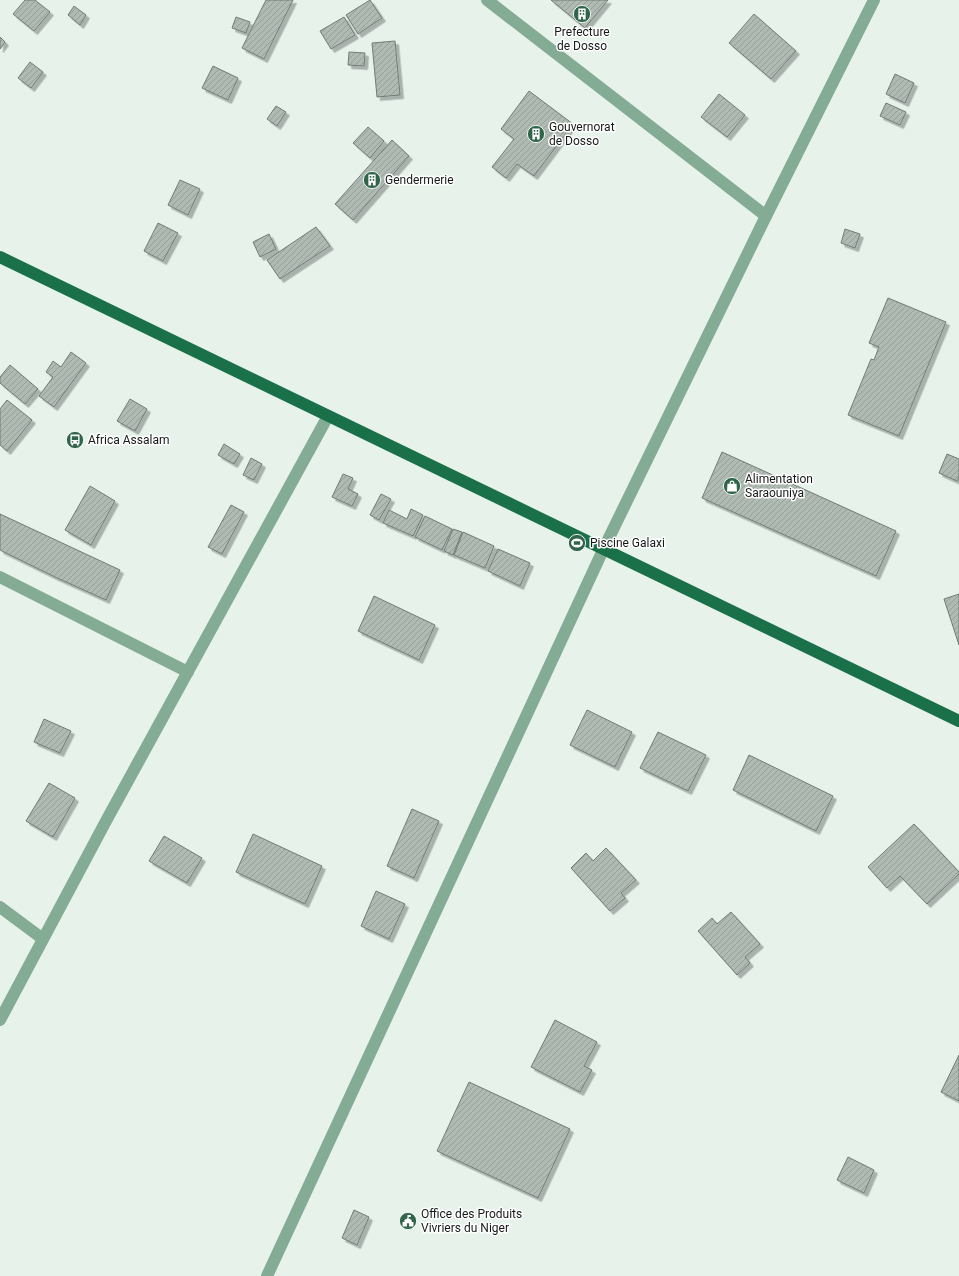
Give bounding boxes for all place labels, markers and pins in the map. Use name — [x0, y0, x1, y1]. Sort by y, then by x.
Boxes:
building icon: Prefecture de Dosso — [572, 4, 592, 24]
place label: Prefecture de Dosso — [554, 25, 610, 53]
place label: Gouvernorat de Dosso — [549, 120, 615, 148]
building icon: Gouvernorat de Dosso — [526, 124, 546, 144]
building icon: Gendermerie — [362, 170, 382, 190]
place label: Gendermerie — [385, 173, 454, 187]
bus stop icon: Africa Assalam — [65, 430, 85, 450]
place label: Africa Assalam — [88, 433, 169, 447]
place label: Alimentation Saraouniya — [745, 472, 813, 500]
shop icon: Alimentation Saraouniya — [722, 476, 742, 496]
sports icon: Piscine Galaxi — [567, 533, 587, 553]
place label: Piscine Galaxi — [590, 536, 665, 550]
place label: Office des Produits Vivriers du Niger — [421, 1207, 522, 1235]
public building icon: Office des Produits Vivriers du Niger — [398, 1211, 418, 1231]

